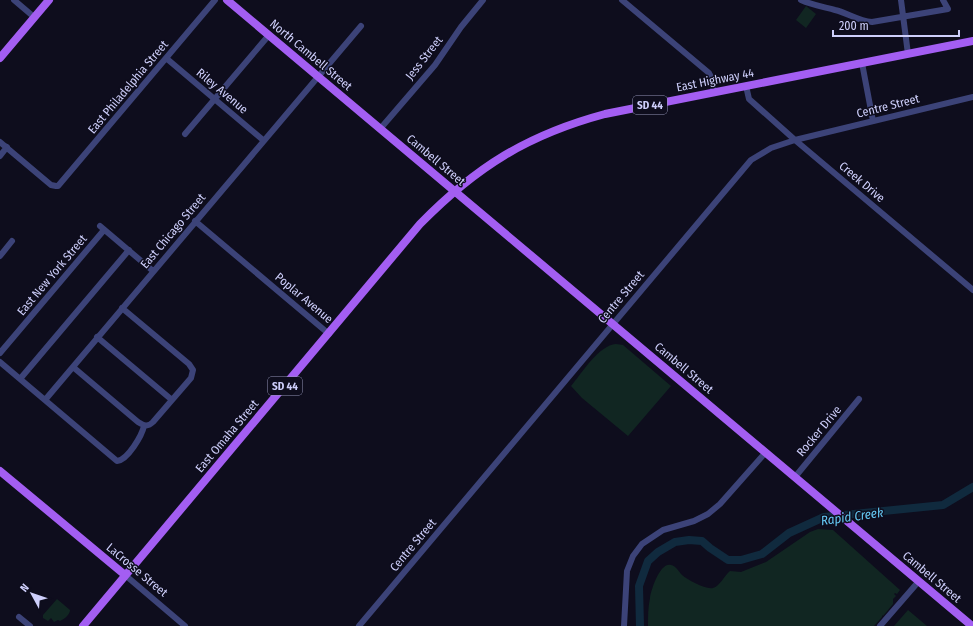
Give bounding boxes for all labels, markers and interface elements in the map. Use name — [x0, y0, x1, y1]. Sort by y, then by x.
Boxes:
scale bar — [833, 12, 959, 38]
street label: North Cambell Street — [267, 17, 355, 93]
text: 200 m — [839, 19, 869, 33]
street label: Jess Street — [403, 33, 445, 83]
street label: East Philadelphia Street — [85, 38, 171, 136]
street label: Riley Avenue — [193, 65, 251, 117]
street label: East Highway 44 — [675, 66, 755, 94]
street label: Centre Street — [855, 91, 921, 121]
road number: SD 44 — [633, 96, 667, 114]
street label: Cambell Street — [404, 131, 468, 189]
street label: Creek Drive — [836, 159, 888, 205]
street label: East Chicago Street — [138, 191, 208, 271]
street label: East New York Street — [14, 232, 90, 318]
street label: Centre Street — [595, 268, 647, 326]
street label: Poplar Avenue — [272, 270, 336, 326]
street label: Cambell Street — [652, 339, 716, 397]
road number: SD 44 — [268, 377, 302, 395]
street label: East Omaha Street — [193, 397, 261, 475]
street label: Rocker Drive — [794, 403, 844, 459]
water label: Rapid Creek — [820, 505, 885, 528]
street label: Centre Street — [387, 516, 439, 574]
street label: LaCrosse Street — [104, 540, 171, 600]
street label: Cambell Street — [900, 548, 964, 606]
north arrow — [12, 574, 52, 614]
text: N — [18, 581, 32, 595]

